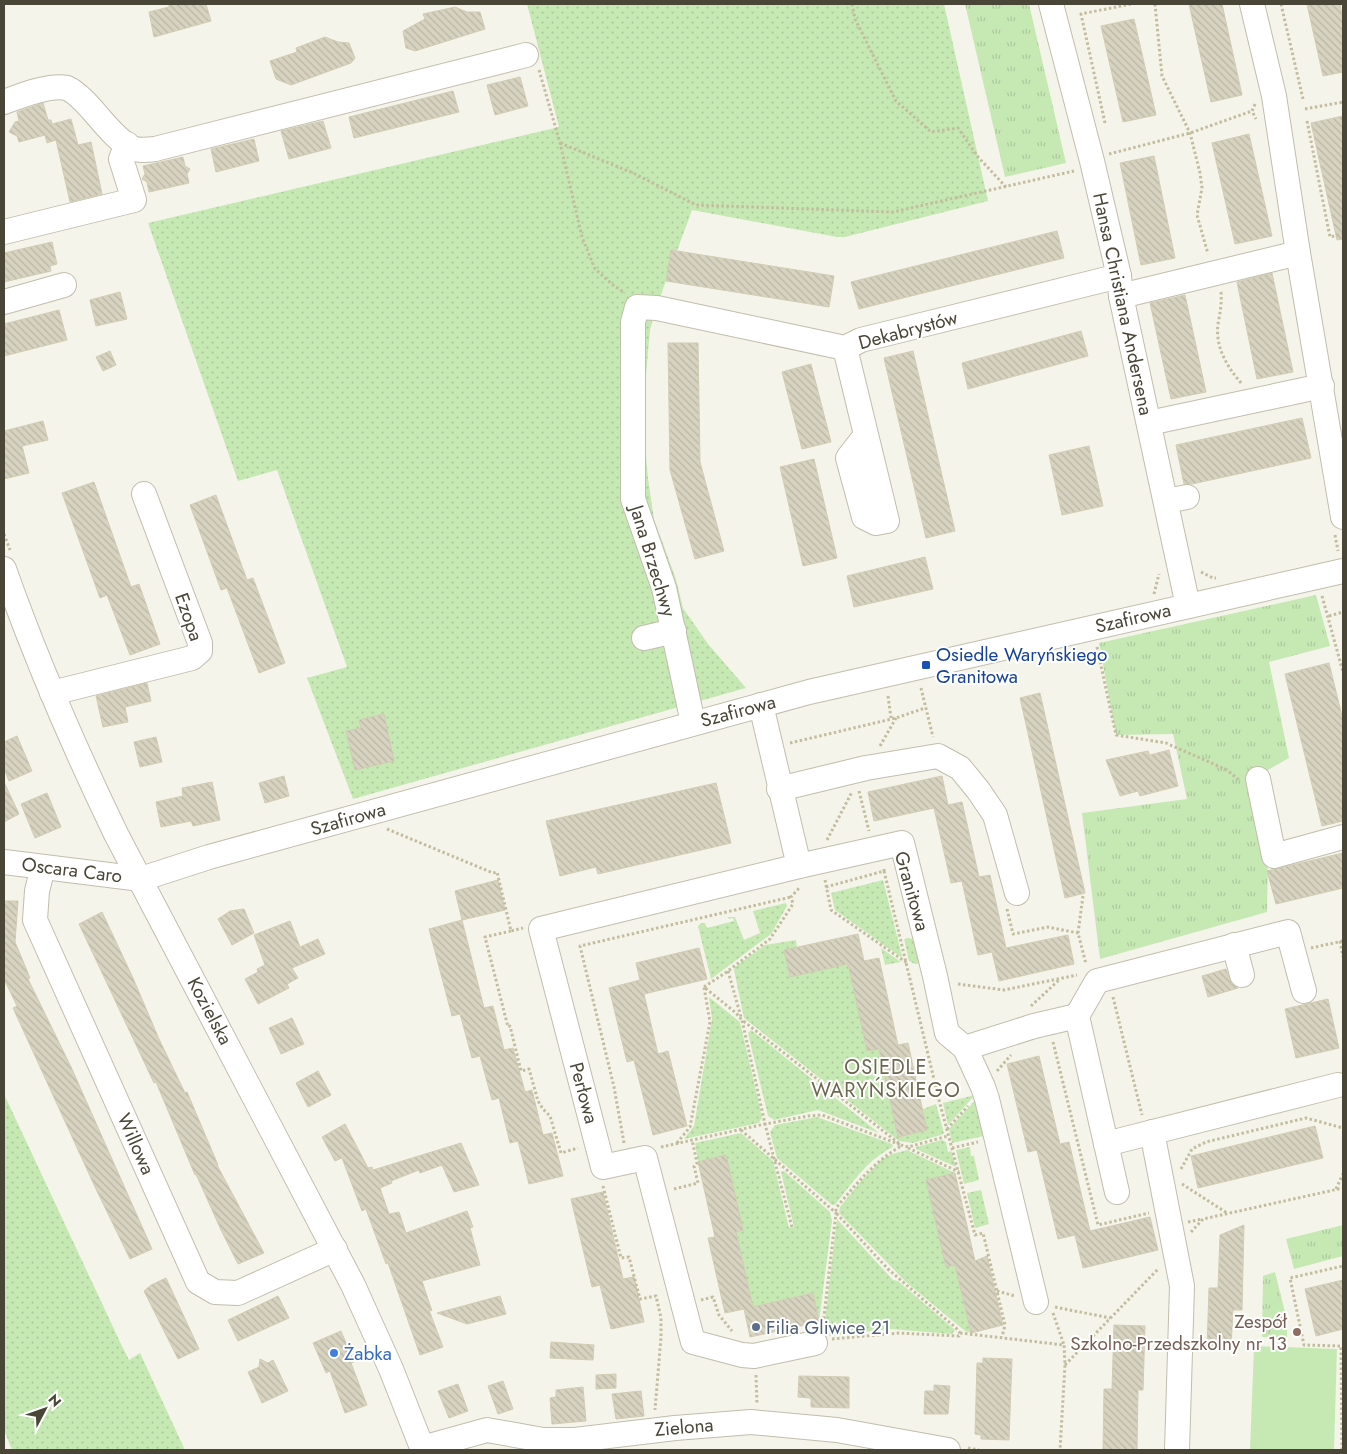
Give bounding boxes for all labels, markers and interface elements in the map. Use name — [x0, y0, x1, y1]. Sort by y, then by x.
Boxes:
street label: Hansa Christiana Andersena — [1086, 190, 1160, 418]
street label: Dekabrystów — [855, 304, 961, 356]
street label: Jana Brzechwy — [622, 499, 683, 621]
street label: Ezopa — [168, 589, 210, 645]
street label: Szafirowa — [1092, 596, 1174, 640]
place label: Osiedle Waryńskiego Granitowa — [936, 641, 1108, 690]
marker: Osiedle Waryńskiego Granitowa — [920, 659, 932, 671]
street label: Szafirowa — [697, 688, 779, 734]
street label: Szafirowa — [307, 795, 389, 843]
street label: Granitowa — [888, 848, 936, 934]
street label: Oscara Caro — [20, 850, 124, 890]
street label: Kozielska — [181, 972, 239, 1050]
district label: OSIEDLE WARYŃSKIEGO — [811, 1053, 961, 1105]
street label: Perłowa — [563, 1059, 605, 1127]
street label: Willowa — [111, 1109, 161, 1179]
place label: Zespół Szkolno-Przedszkolny nr 13 — [1070, 1308, 1288, 1357]
place label: Filia Gliwice 21 — [766, 1314, 890, 1341]
marker: Filia Gliwice 21 — [750, 1321, 762, 1333]
marker: Zespół Szkolno-Przedszkolny nr 13 — [1291, 1326, 1303, 1338]
place label: Żabka — [344, 1340, 392, 1367]
marker: Żabka — [328, 1347, 340, 1359]
north arrow — [20, 1384, 70, 1434]
text: N — [44, 1390, 66, 1411]
street label: Zielona — [653, 1411, 715, 1443]

